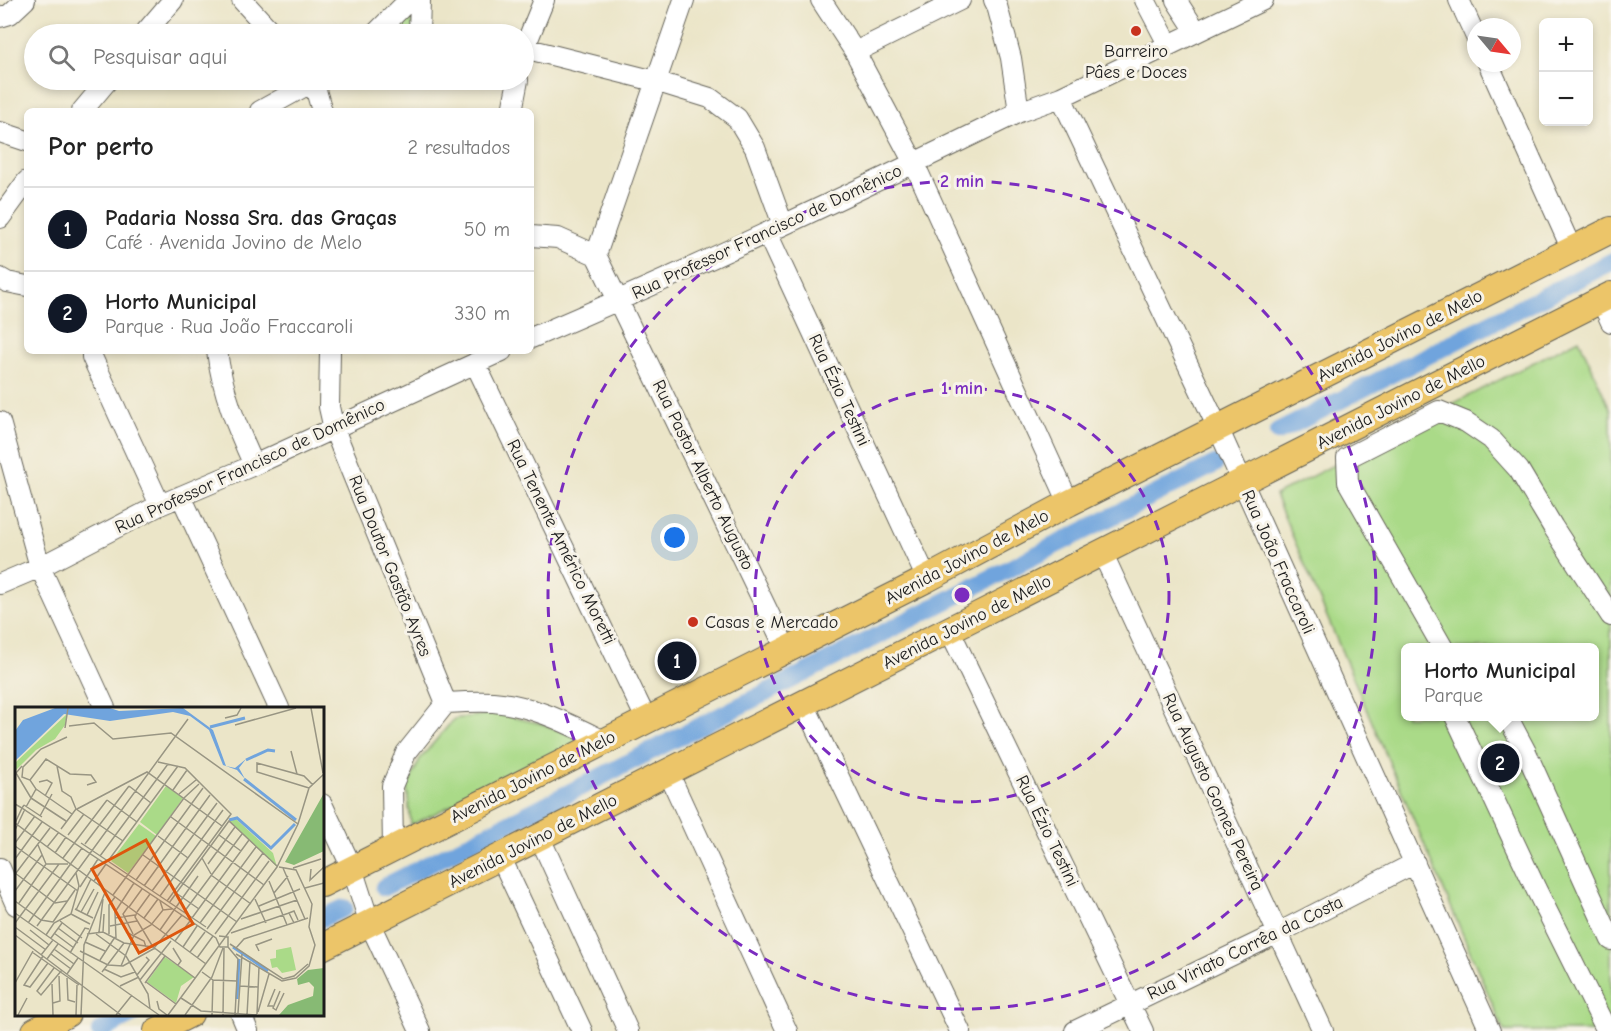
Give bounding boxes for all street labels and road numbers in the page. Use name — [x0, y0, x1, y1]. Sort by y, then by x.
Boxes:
street label: Rua Professor Francisco de Domênico — [629, 160, 905, 304]
street label: Avenida Jovino de Melo — [1314, 285, 1486, 387]
street label: Rua Ézio Testini — [804, 330, 875, 449]
street label: Avenida Jovino de Mello — [1313, 350, 1489, 454]
street label: Rua Pastor Alberto Augusto — [648, 376, 758, 574]
street label: Rua Professor Francisco de Domênico — [112, 394, 388, 538]
street label: Rua Tenente Américo Moretti — [502, 436, 620, 648]
street label: Rua Doutor Gastão Ayres — [344, 472, 436, 660]
street label: Rua João Fraccaroli — [1237, 487, 1319, 637]
street label: Avenida Jovino de Melo — [882, 505, 1052, 609]
street label: Avenida Jovino de Mello — [879, 570, 1055, 674]
street label: Rua Augusto Gomes Pereira — [1158, 690, 1268, 894]
street label: Avenida Jovino de Melo — [447, 726, 619, 828]
street label: Rua Ézio Testini — [1011, 771, 1084, 890]
street label: Avenida Jovino de Mello — [445, 789, 621, 893]
street label: Rua Viriato Corrêa da Costa — [1144, 891, 1346, 1005]

